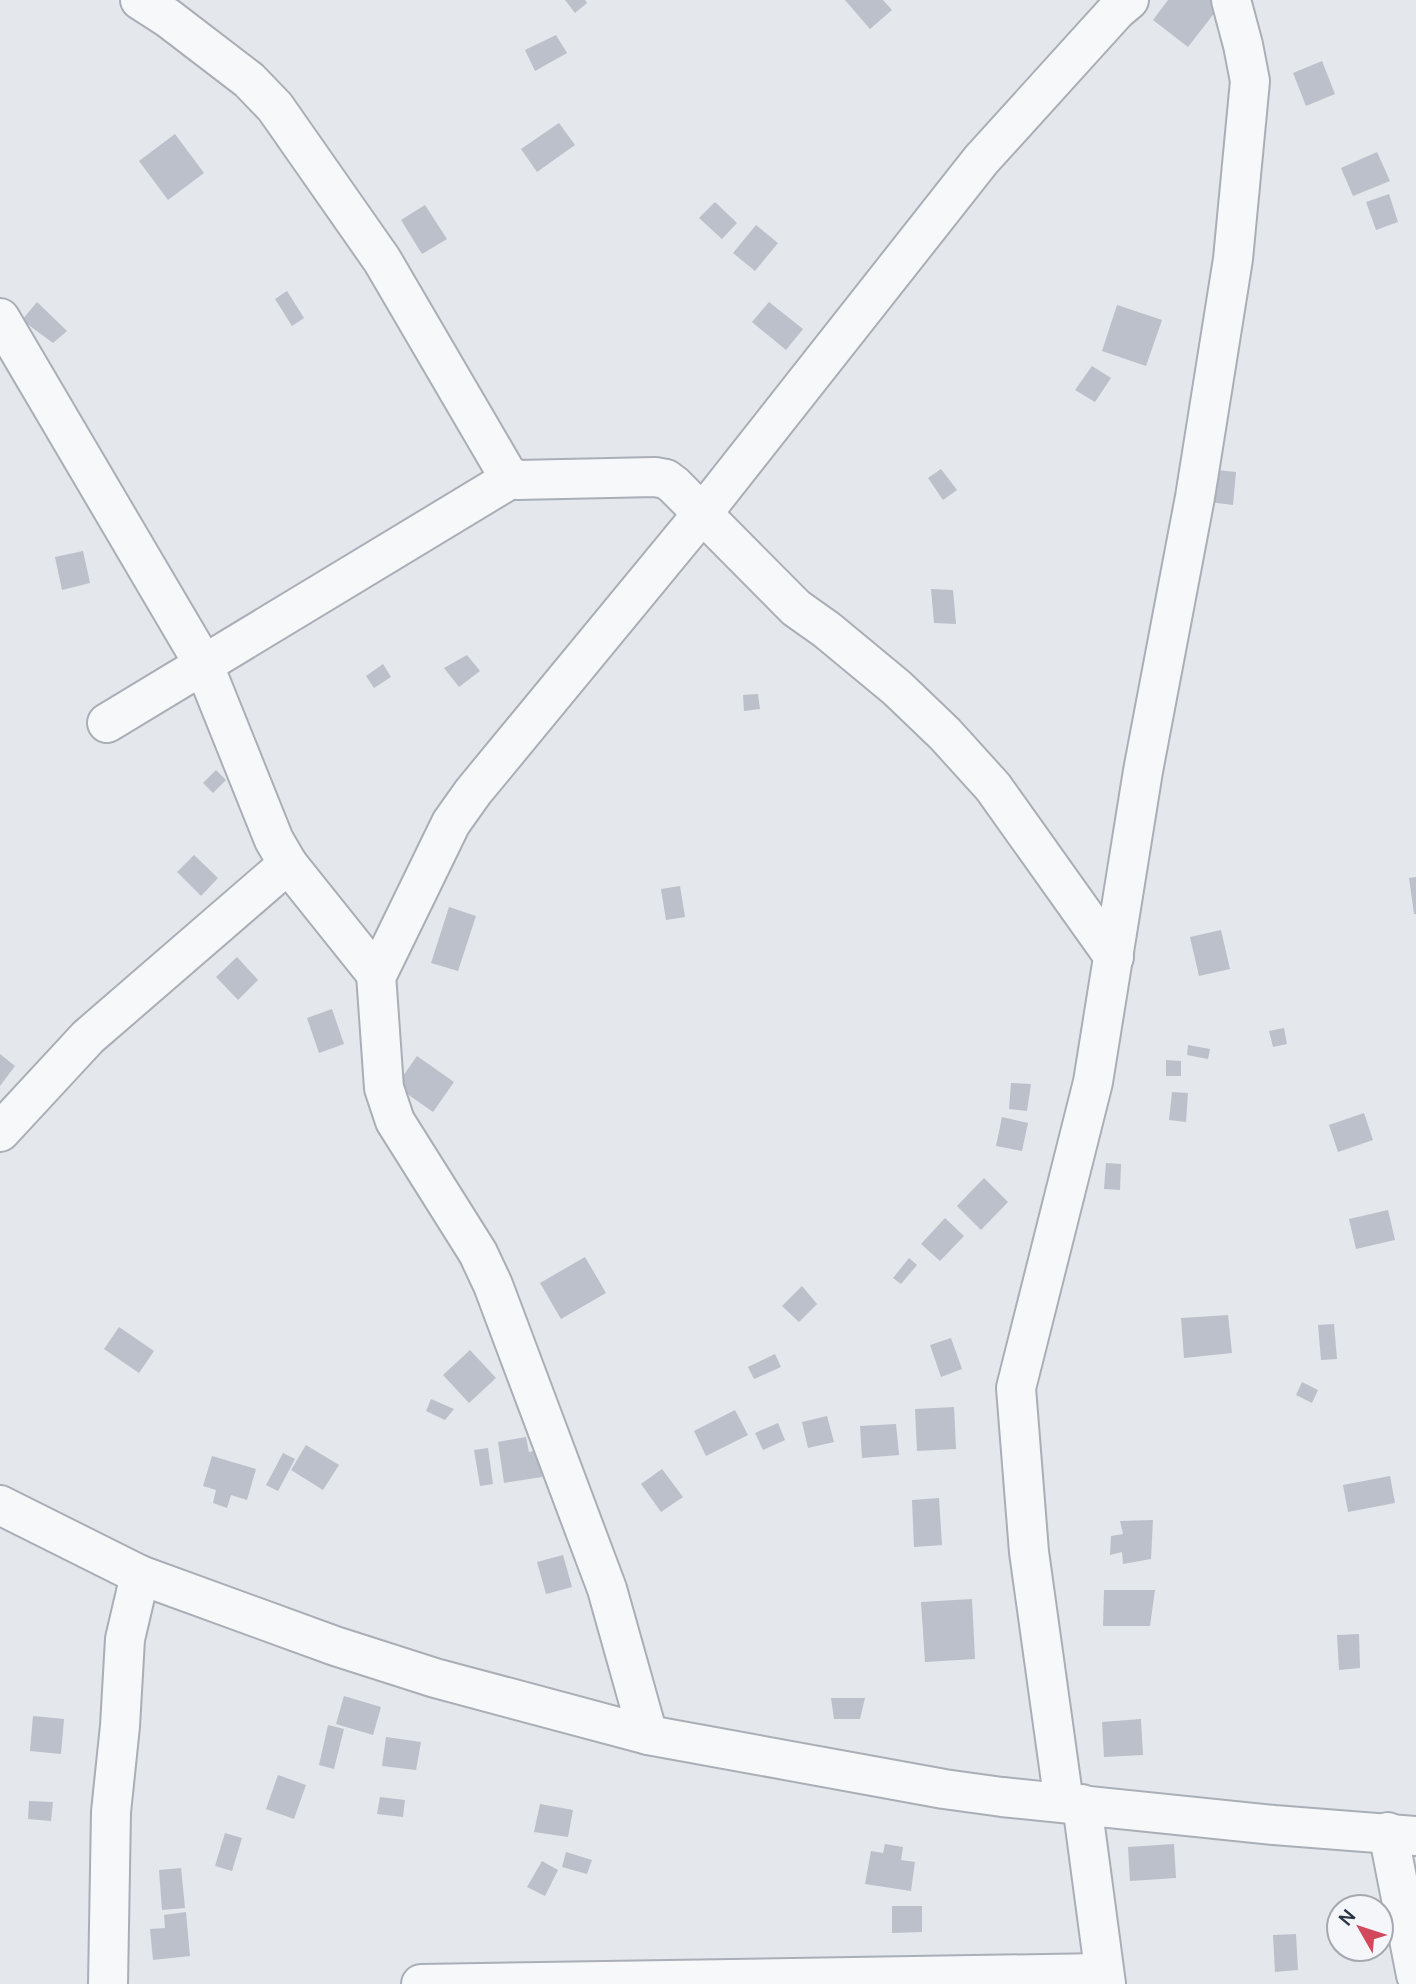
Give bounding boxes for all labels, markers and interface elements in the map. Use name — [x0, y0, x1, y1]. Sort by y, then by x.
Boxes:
north arrow — [1325, 1893, 1395, 1963]
text: N — [1332, 1904, 1361, 1931]

